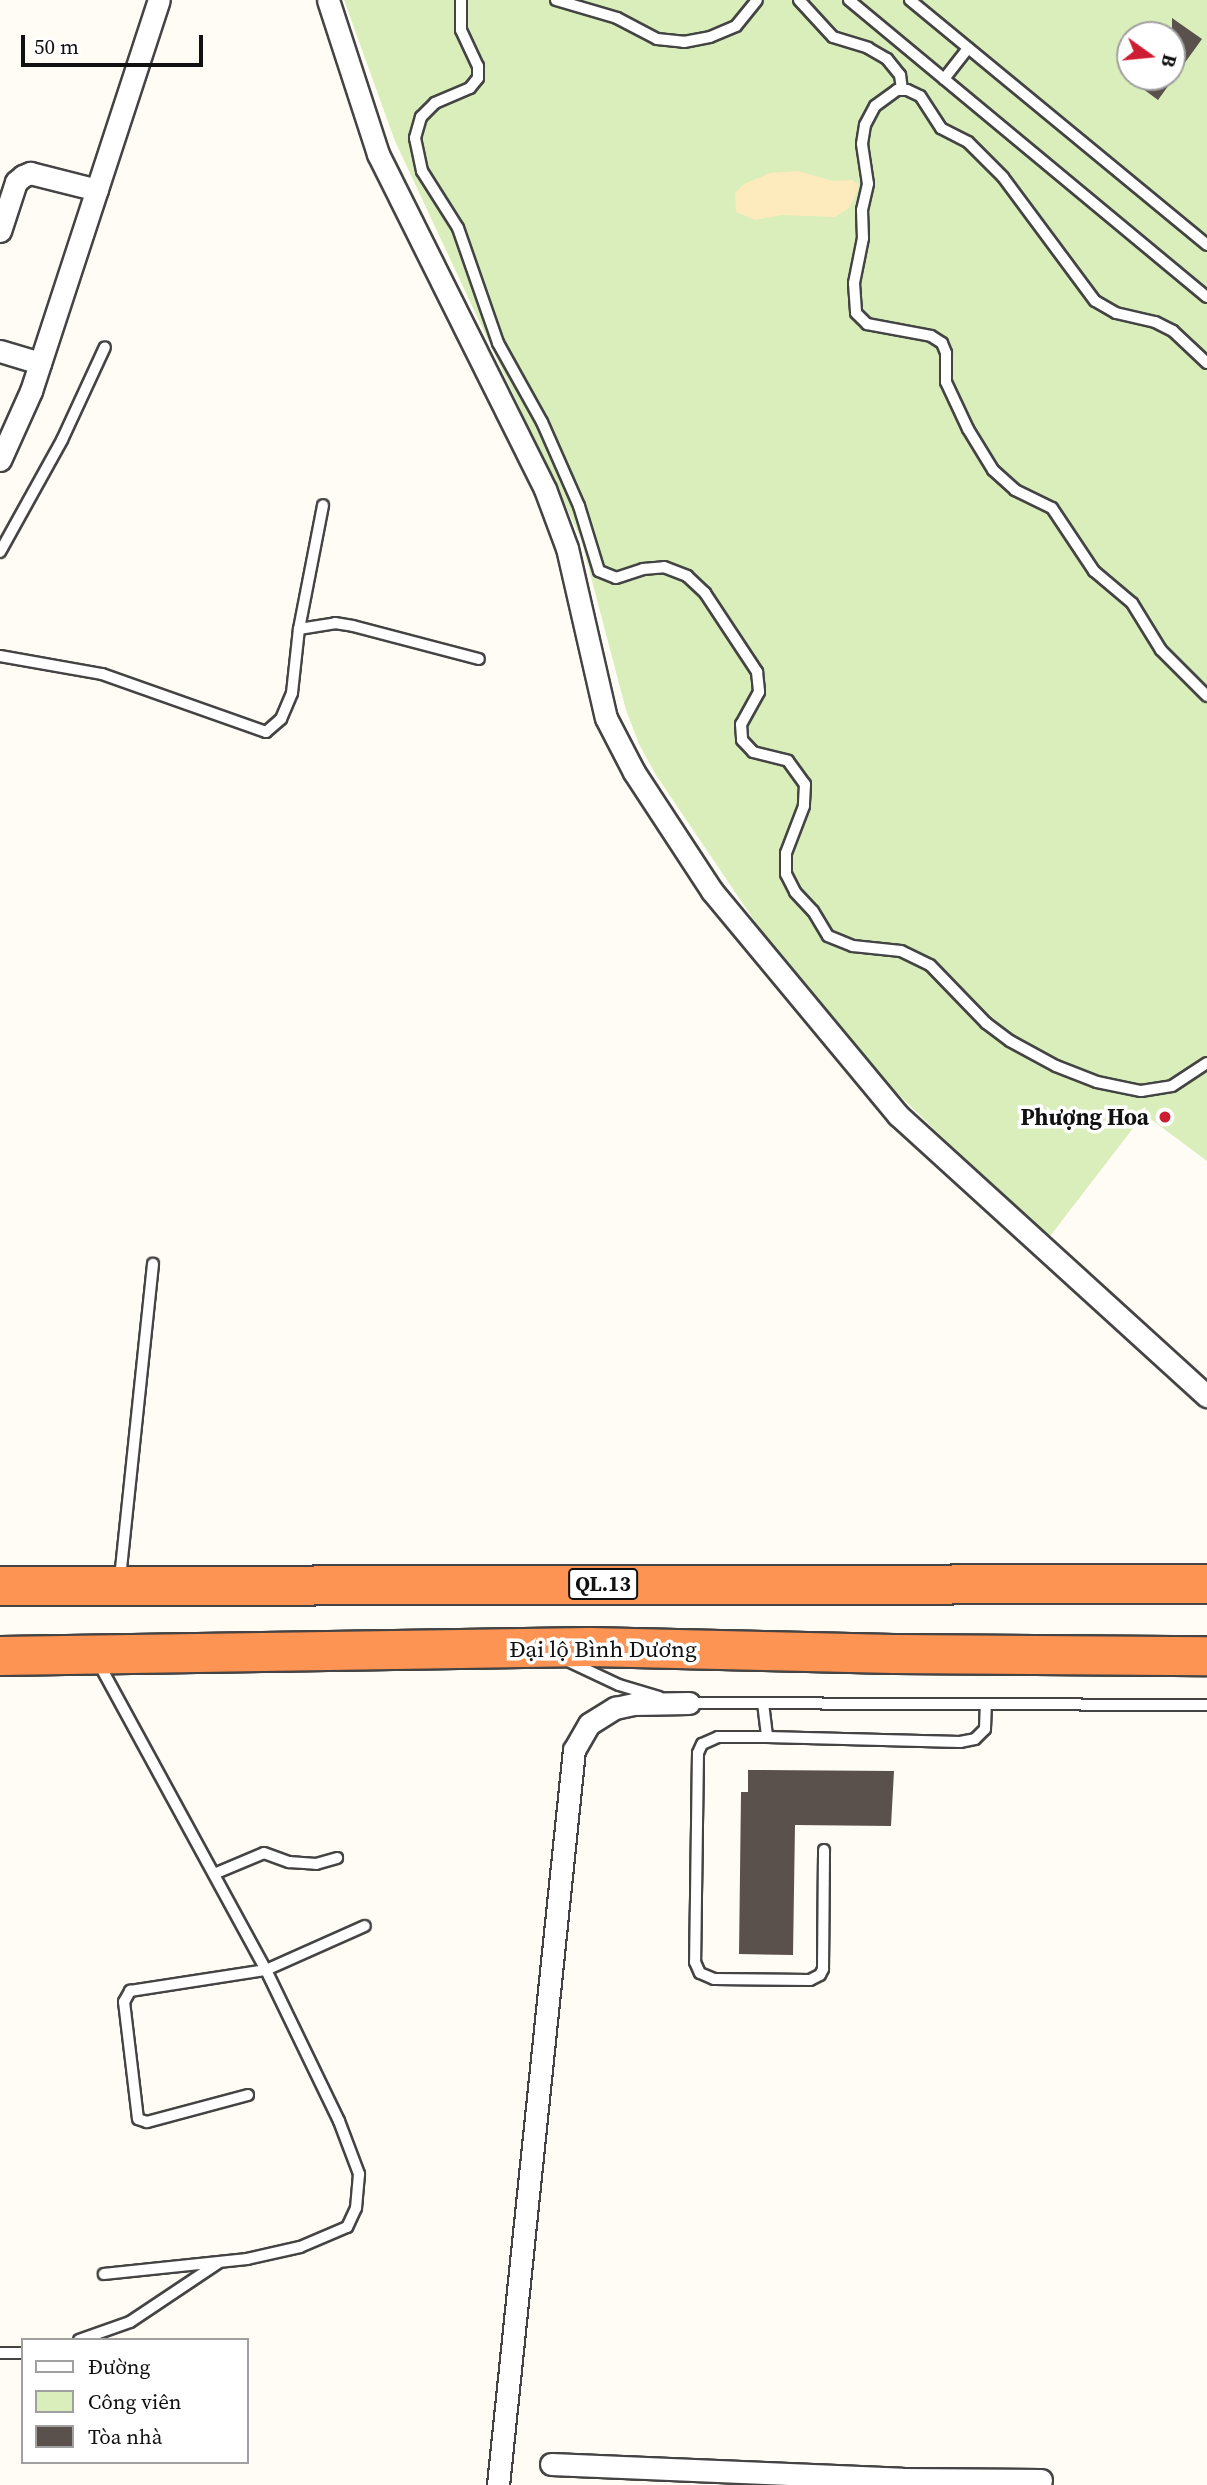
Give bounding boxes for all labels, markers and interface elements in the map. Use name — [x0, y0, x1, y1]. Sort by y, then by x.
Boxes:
scale bar — [24, 21, 206, 65]
north arrow — [1116, 21, 1186, 91]
text: 50 m — [34, 32, 79, 61]
text: B — [1155, 52, 1184, 70]
place label: Phượng Hoa — [1021, 1103, 1149, 1131]
marker: Phượng Hoa — [1155, 1107, 1175, 1127]
road number: QL.13 — [568, 1566, 638, 1602]
street label: Đại lộ Bình Dương — [509, 1635, 697, 1663]
legend — [21, 2338, 248, 2464]
text: Đường — [88, 2352, 150, 2381]
text: Công viên — [88, 2387, 182, 2416]
text: Tòa nhà — [88, 2422, 162, 2451]

